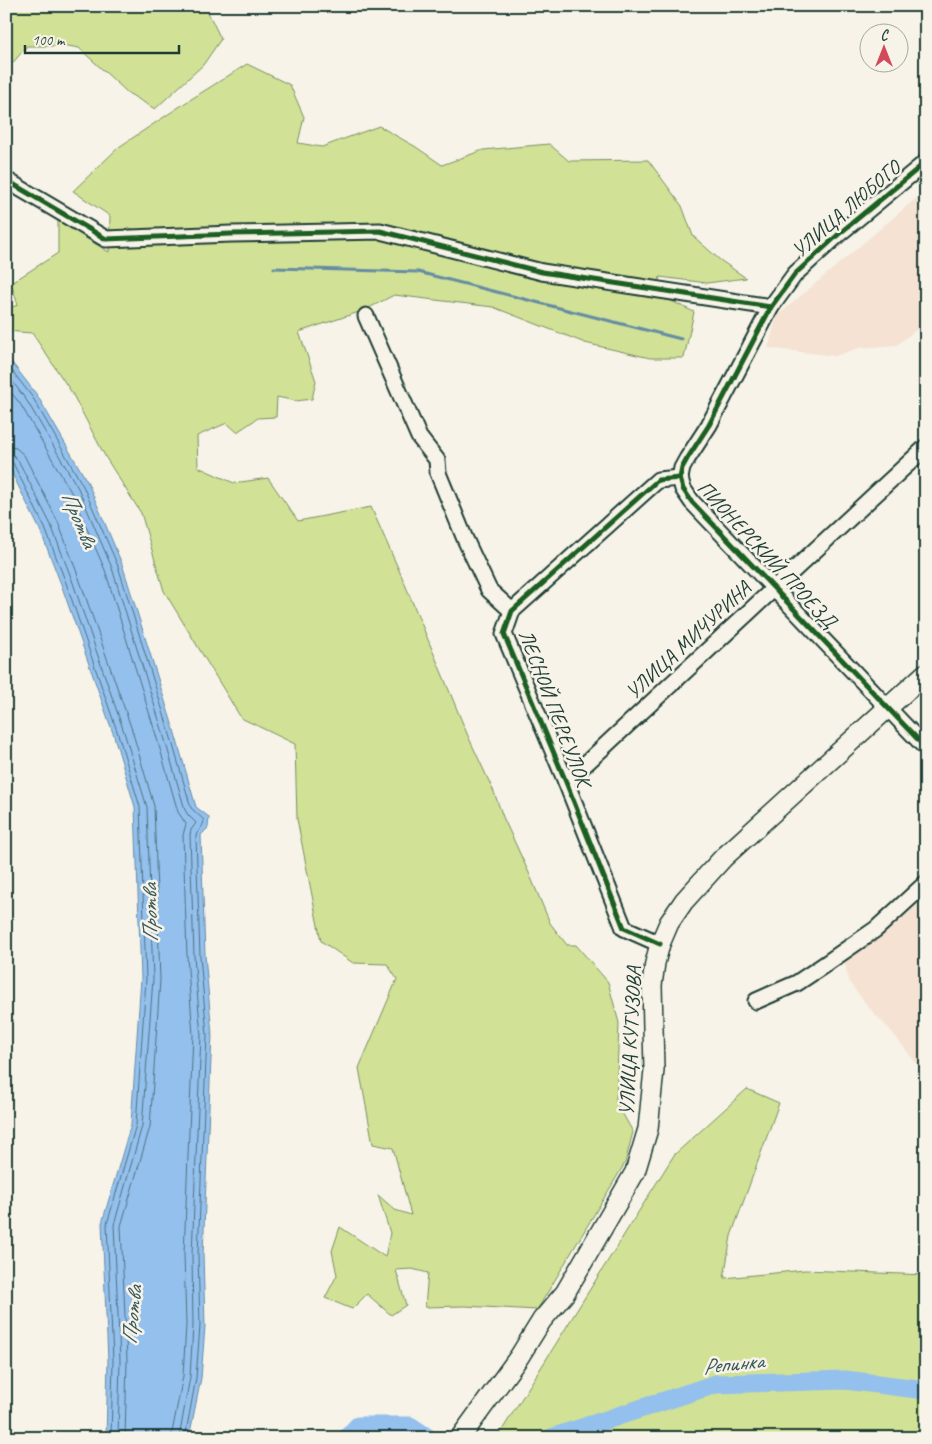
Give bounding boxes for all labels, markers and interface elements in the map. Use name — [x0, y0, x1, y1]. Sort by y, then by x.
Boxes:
scale bar — [25, 22, 179, 54]
north arrow — [860, 22, 910, 72]
text: С — [881, 27, 890, 44]
text: 100 m — [32, 31, 66, 50]
street label: УЛИЦА ЛЮБОГО — [786, 153, 907, 263]
street label: ПИОНЕРСКИЙ ПРОЕЗД — [692, 475, 843, 635]
water label: Протва — [55, 487, 104, 554]
street label: УЛИЦА МИЧУРИНА — [620, 574, 757, 705]
street label: ЛЕСНОЙ ПЕРЕУЛОК — [513, 626, 598, 794]
water label: Протва — [135, 881, 165, 942]
street label: УЛИЦА КУТУЗОВА — [613, 964, 647, 1116]
water label: Протва — [115, 1282, 149, 1346]
water label: Репинка — [701, 1347, 768, 1381]

